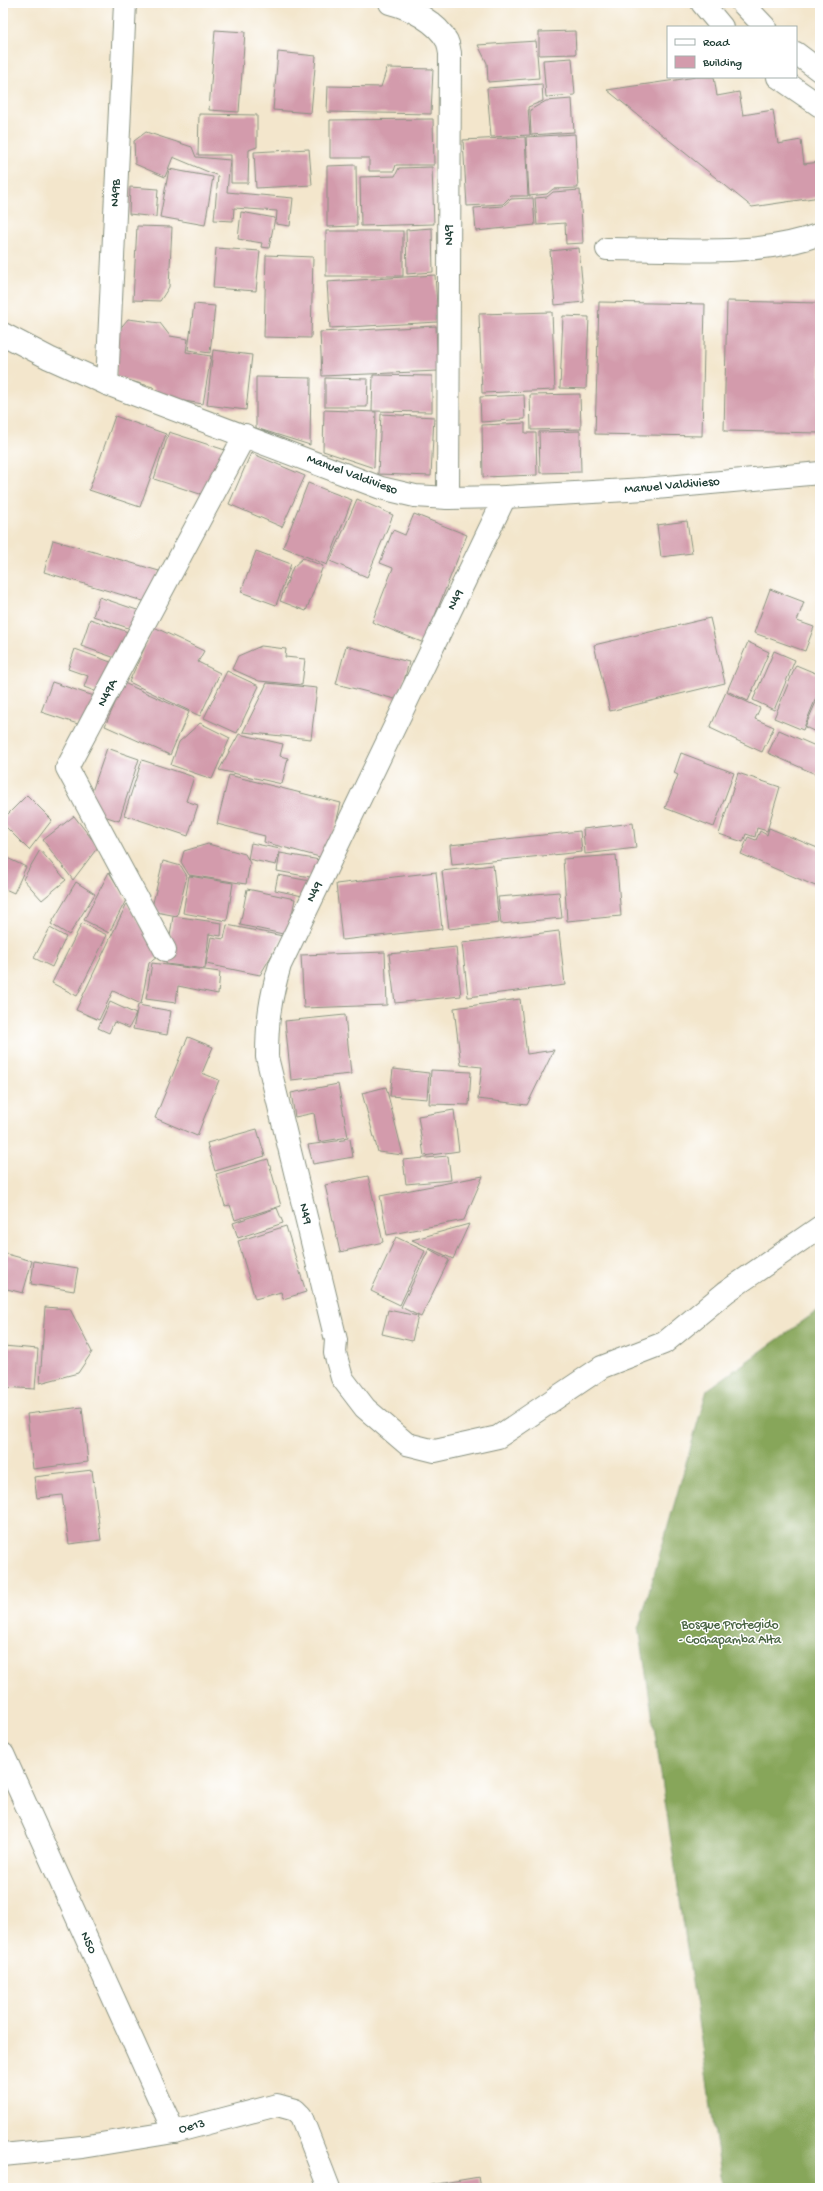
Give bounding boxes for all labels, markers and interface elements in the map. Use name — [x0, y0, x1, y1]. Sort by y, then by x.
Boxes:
legend — [667, 26, 797, 78]
text: Road — [703, 37, 730, 51]
text: Building — [702, 57, 742, 71]
street label: N49B — [108, 178, 124, 207]
street label: N49 — [442, 224, 457, 246]
street label: Manuel Valdivieso — [304, 452, 400, 498]
street label: Manuel Valdivieso — [624, 474, 721, 498]
street label: N49 — [445, 587, 468, 613]
street label: N49A — [95, 676, 122, 709]
street label: N49 — [304, 879, 327, 905]
street label: N49 — [295, 1202, 315, 1227]
park label: Bosque Protegido - Cochapamba Alta — [679, 1618, 782, 1648]
street label: N50 — [77, 1930, 100, 1957]
street label: Oe13 — [177, 2116, 207, 2138]

